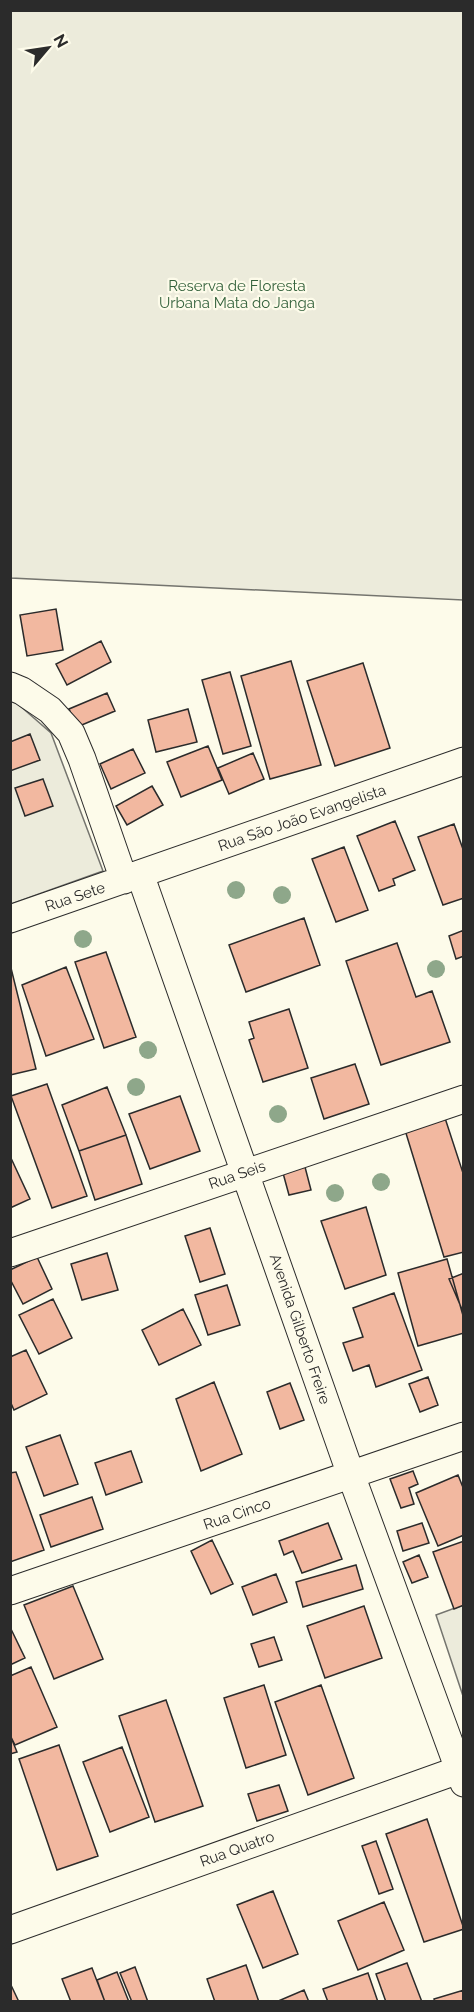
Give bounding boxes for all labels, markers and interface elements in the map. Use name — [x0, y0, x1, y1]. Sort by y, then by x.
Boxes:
north arrow — [18, 18, 78, 78]
text: N — [49, 31, 72, 51]
park label: Reserva de Floresta Urbana Mata do Janga — [159, 277, 315, 312]
street label: Rua São João Evangelista — [216, 781, 388, 855]
street label: Rua Sete — [43, 878, 107, 916]
street label: Rua Seis — [206, 1157, 268, 1193]
street label: Avenida Gilberto Freire — [266, 1251, 334, 1407]
street label: Rua Cinco — [201, 1494, 273, 1534]
street label: Rua Quatro — [197, 1827, 277, 1871]

